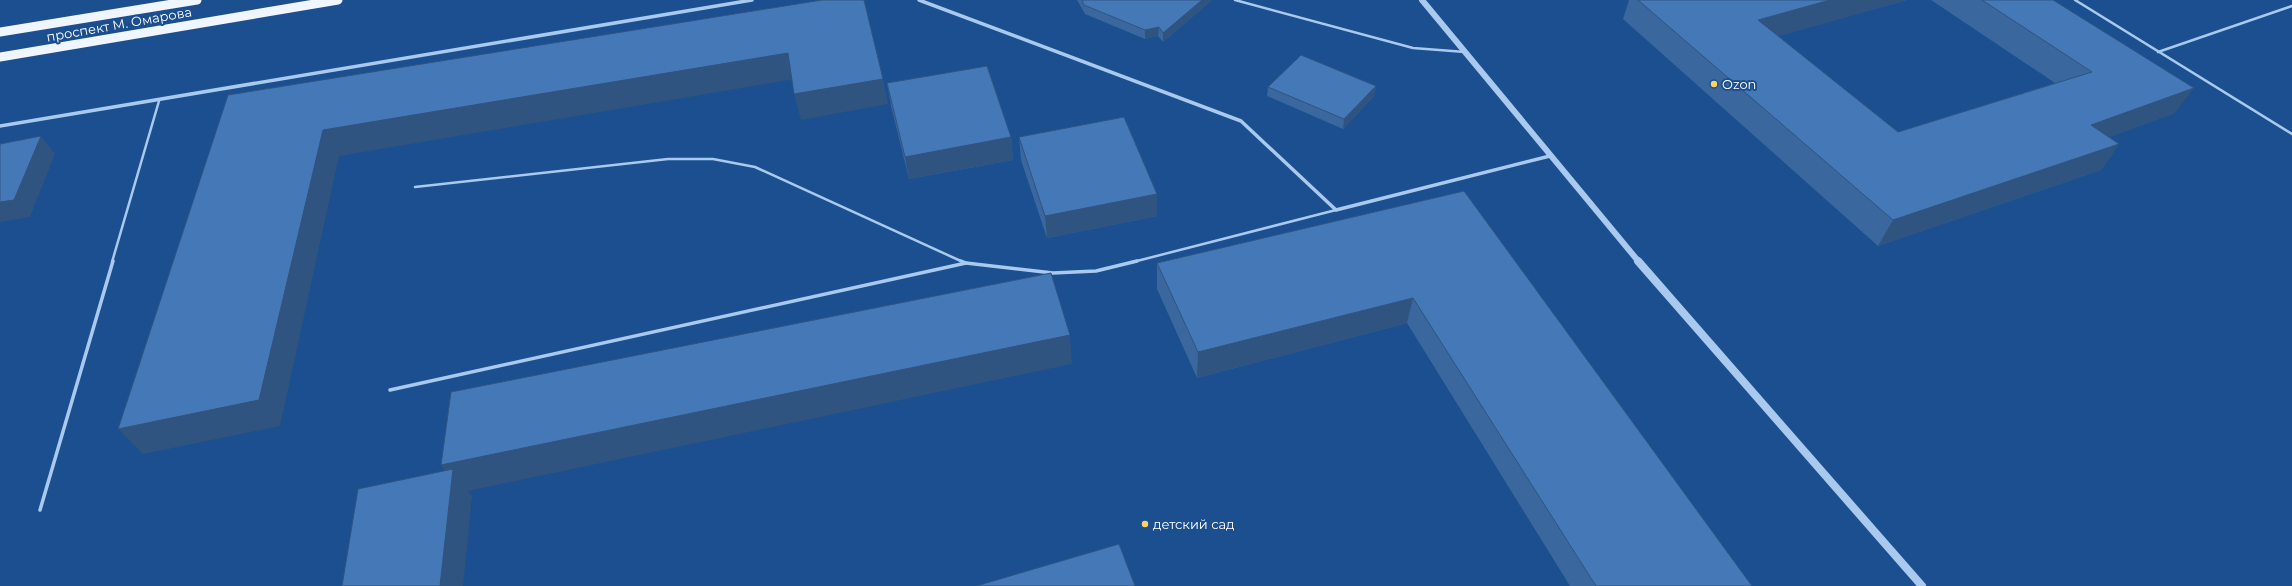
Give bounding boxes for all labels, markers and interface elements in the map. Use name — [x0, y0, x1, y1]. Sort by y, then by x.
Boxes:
street label: проспект М. Омарова — [45, 3, 193, 45]
place label: Ozon — [1722, 76, 1756, 92]
marker: Ozon — [1709, 79, 1719, 89]
place label: детский сад — [1153, 516, 1235, 532]
marker: детский сад — [1140, 519, 1150, 529]

